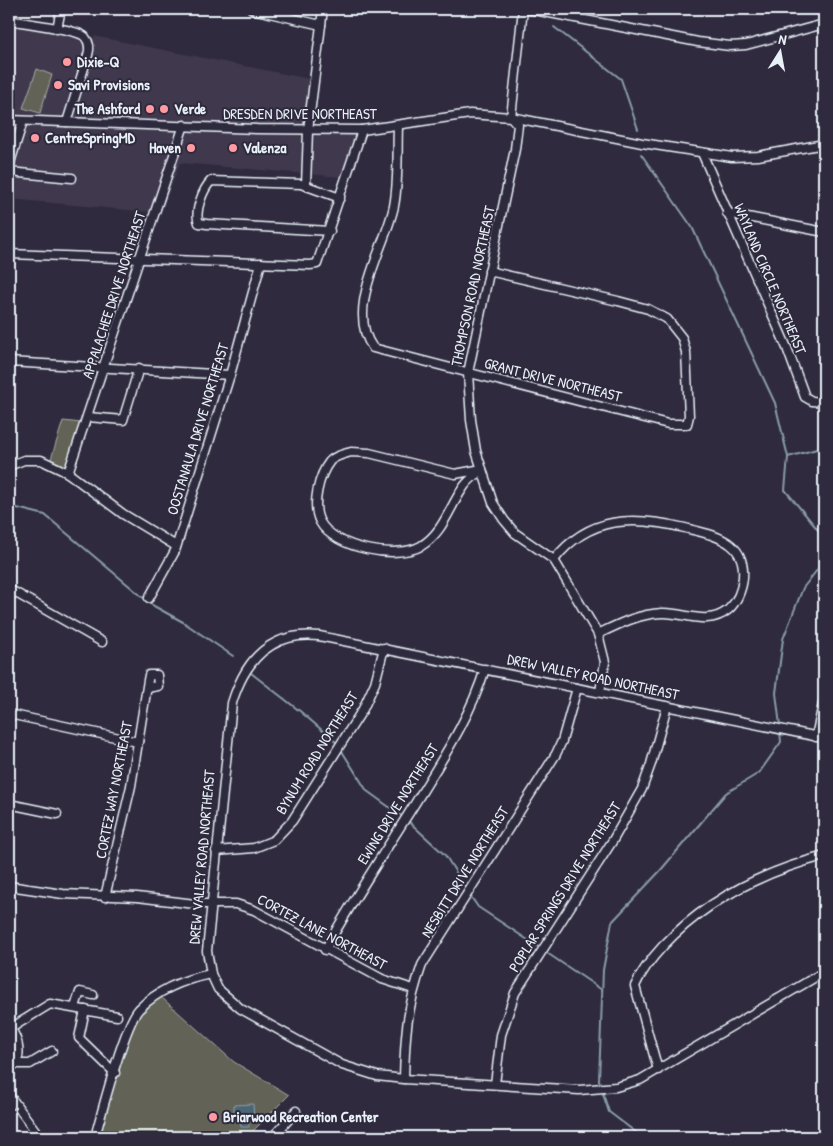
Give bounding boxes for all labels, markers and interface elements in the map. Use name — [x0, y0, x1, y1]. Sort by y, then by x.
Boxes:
north arrow — [756, 28, 806, 78]
text: N — [777, 29, 789, 49]
place label: Dixie-Q — [77, 51, 120, 72]
marker: Dixie-Q — [61, 56, 73, 68]
place label: Savi Provisions — [68, 74, 150, 95]
marker: Savi Provisions — [52, 79, 64, 91]
place label: The Ashford — [74, 98, 140, 119]
place label: Verde — [174, 98, 206, 119]
marker: The Ashford — [144, 103, 156, 115]
marker: Verde — [158, 103, 170, 115]
street label: DRESDEN DRIVE NORTHEAST — [223, 103, 378, 124]
place label: CentreSpringMD — [45, 127, 136, 149]
marker: CentreSpringMD — [29, 132, 41, 144]
place label: Haven — [149, 137, 181, 158]
place label: Valenza — [243, 137, 286, 158]
marker: Haven — [185, 142, 197, 154]
marker: Valenza — [227, 142, 239, 154]
street label: WAYLAND CIRCLE NORTHEAST — [729, 200, 812, 358]
street label: THOMPSON ROAD NORTHEAST — [445, 203, 500, 368]
street label: APPALACHEE DRIVE NORTHEAST — [77, 207, 151, 381]
street label: OOSTANAULA DRIVE NORTHEAST — [161, 339, 234, 517]
street label: GRANT DRIVE NORTHEAST — [482, 352, 625, 407]
street label: DREW VALLEY ROAD NORTHEAST — [505, 648, 682, 705]
street label: BYNUM ROAD NORTHEAST — [270, 687, 363, 818]
street label: CORTEZ WAY NORTHEAST — [90, 718, 137, 860]
street label: EWING DRIVE NORTHEAST — [352, 738, 444, 868]
street label: DREW VALLEY ROAD NORTHEAST — [183, 768, 220, 945]
street label: POPLAR SPRINGS DRIVE NORTHEAST — [504, 797, 626, 976]
street label: NESBITT DRIVE NORTHEAST — [416, 801, 514, 941]
street label: CORTEZ LANE NORTHEAST — [254, 888, 392, 975]
place label: Briarwood Recreation Center — [223, 1106, 379, 1127]
marker: Briarwood Recreation Center — [207, 1111, 219, 1123]

